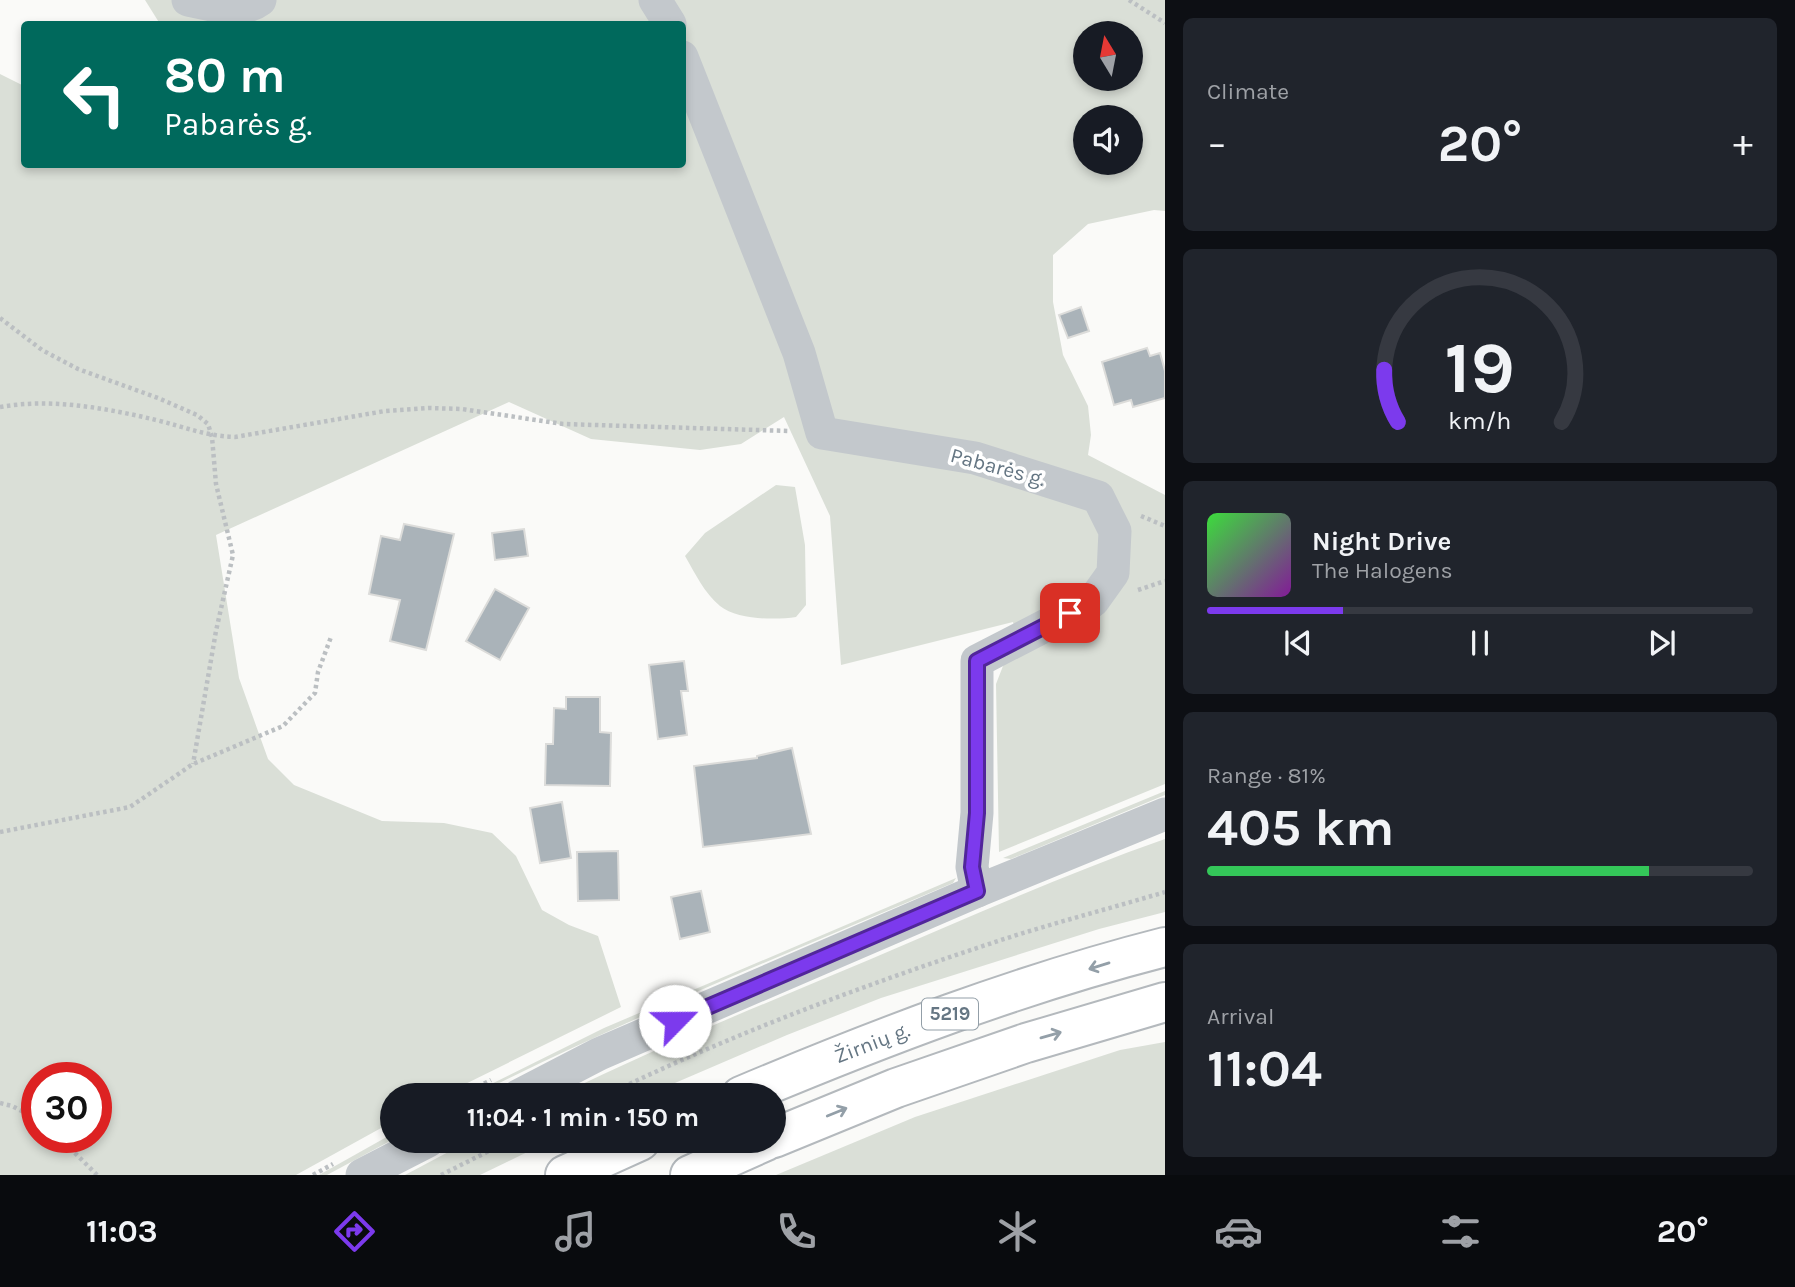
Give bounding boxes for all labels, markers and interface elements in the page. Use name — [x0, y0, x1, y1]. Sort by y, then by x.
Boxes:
north arrow — [1073, 21, 1143, 91]
map controls — [1073, 21, 1143, 175]
text: 80 m — [164, 47, 286, 104]
icon: left — [49, 49, 140, 140]
text: Climate — [1207, 78, 1289, 105]
button: sound — [1073, 105, 1143, 175]
text: Pabarės g. — [164, 106, 312, 143]
text: 20° — [1438, 113, 1522, 174]
text: − — [1207, 121, 1227, 166]
text: + — [1733, 121, 1753, 166]
text: 19 — [1445, 326, 1515, 411]
text: km/h — [1448, 406, 1512, 435]
street label: Pabarės g. — [948, 443, 1048, 491]
text: Night Drive — [1312, 526, 1451, 557]
text: The Halogens — [1312, 557, 1452, 584]
pin — [1040, 583, 1100, 643]
icon: arrive — [1051, 594, 1089, 632]
icon: previous — [1279, 624, 1317, 662]
icon: pause — [1461, 624, 1499, 662]
icon: next — [1643, 624, 1681, 662]
text: Range · 81% — [1207, 762, 1326, 789]
text: 405 km — [1207, 797, 1394, 858]
one-way arrow — [1089, 961, 1111, 974]
position arrow — [638, 984, 712, 1058]
road number: 5219 — [922, 998, 978, 1030]
text: Arrival — [1207, 1003, 1274, 1030]
street label: Žirnių g. — [831, 1018, 913, 1068]
one-way arrow — [1040, 1028, 1062, 1041]
text: 11:04 — [1207, 1038, 1322, 1099]
speed limit sign: 30 — [21, 1062, 112, 1153]
text: 11:04 · 1 min · 150 m — [467, 1102, 699, 1133]
one-way arrow — [825, 1105, 847, 1118]
icon: directions — [330, 1207, 379, 1256]
icon: music — [551, 1207, 600, 1256]
icon: phone — [772, 1207, 821, 1256]
icon: climate — [993, 1207, 1042, 1256]
icon: car — [1214, 1207, 1263, 1256]
icon: filters — [1436, 1207, 1485, 1256]
text: 11:03 — [86, 1213, 158, 1250]
text: 20° — [1657, 1213, 1709, 1250]

